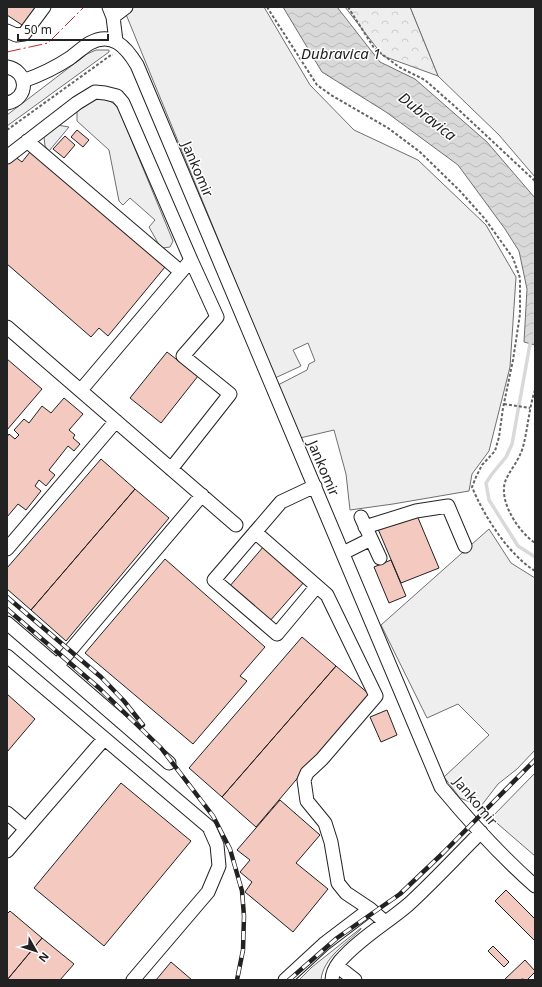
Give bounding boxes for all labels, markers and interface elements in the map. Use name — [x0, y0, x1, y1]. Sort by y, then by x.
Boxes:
scale bar — [18, 16, 108, 42]
text: 50 m — [24, 21, 52, 38]
water label: Dubravica 1 — [301, 43, 381, 63]
water label: Dubravica — [395, 87, 461, 145]
street label: Jankomir — [177, 136, 218, 200]
street label: Jankomir — [303, 435, 344, 499]
street label: Jankomir — [449, 771, 502, 830]
north arrow — [16, 931, 56, 971]
text: N — [36, 949, 53, 966]

